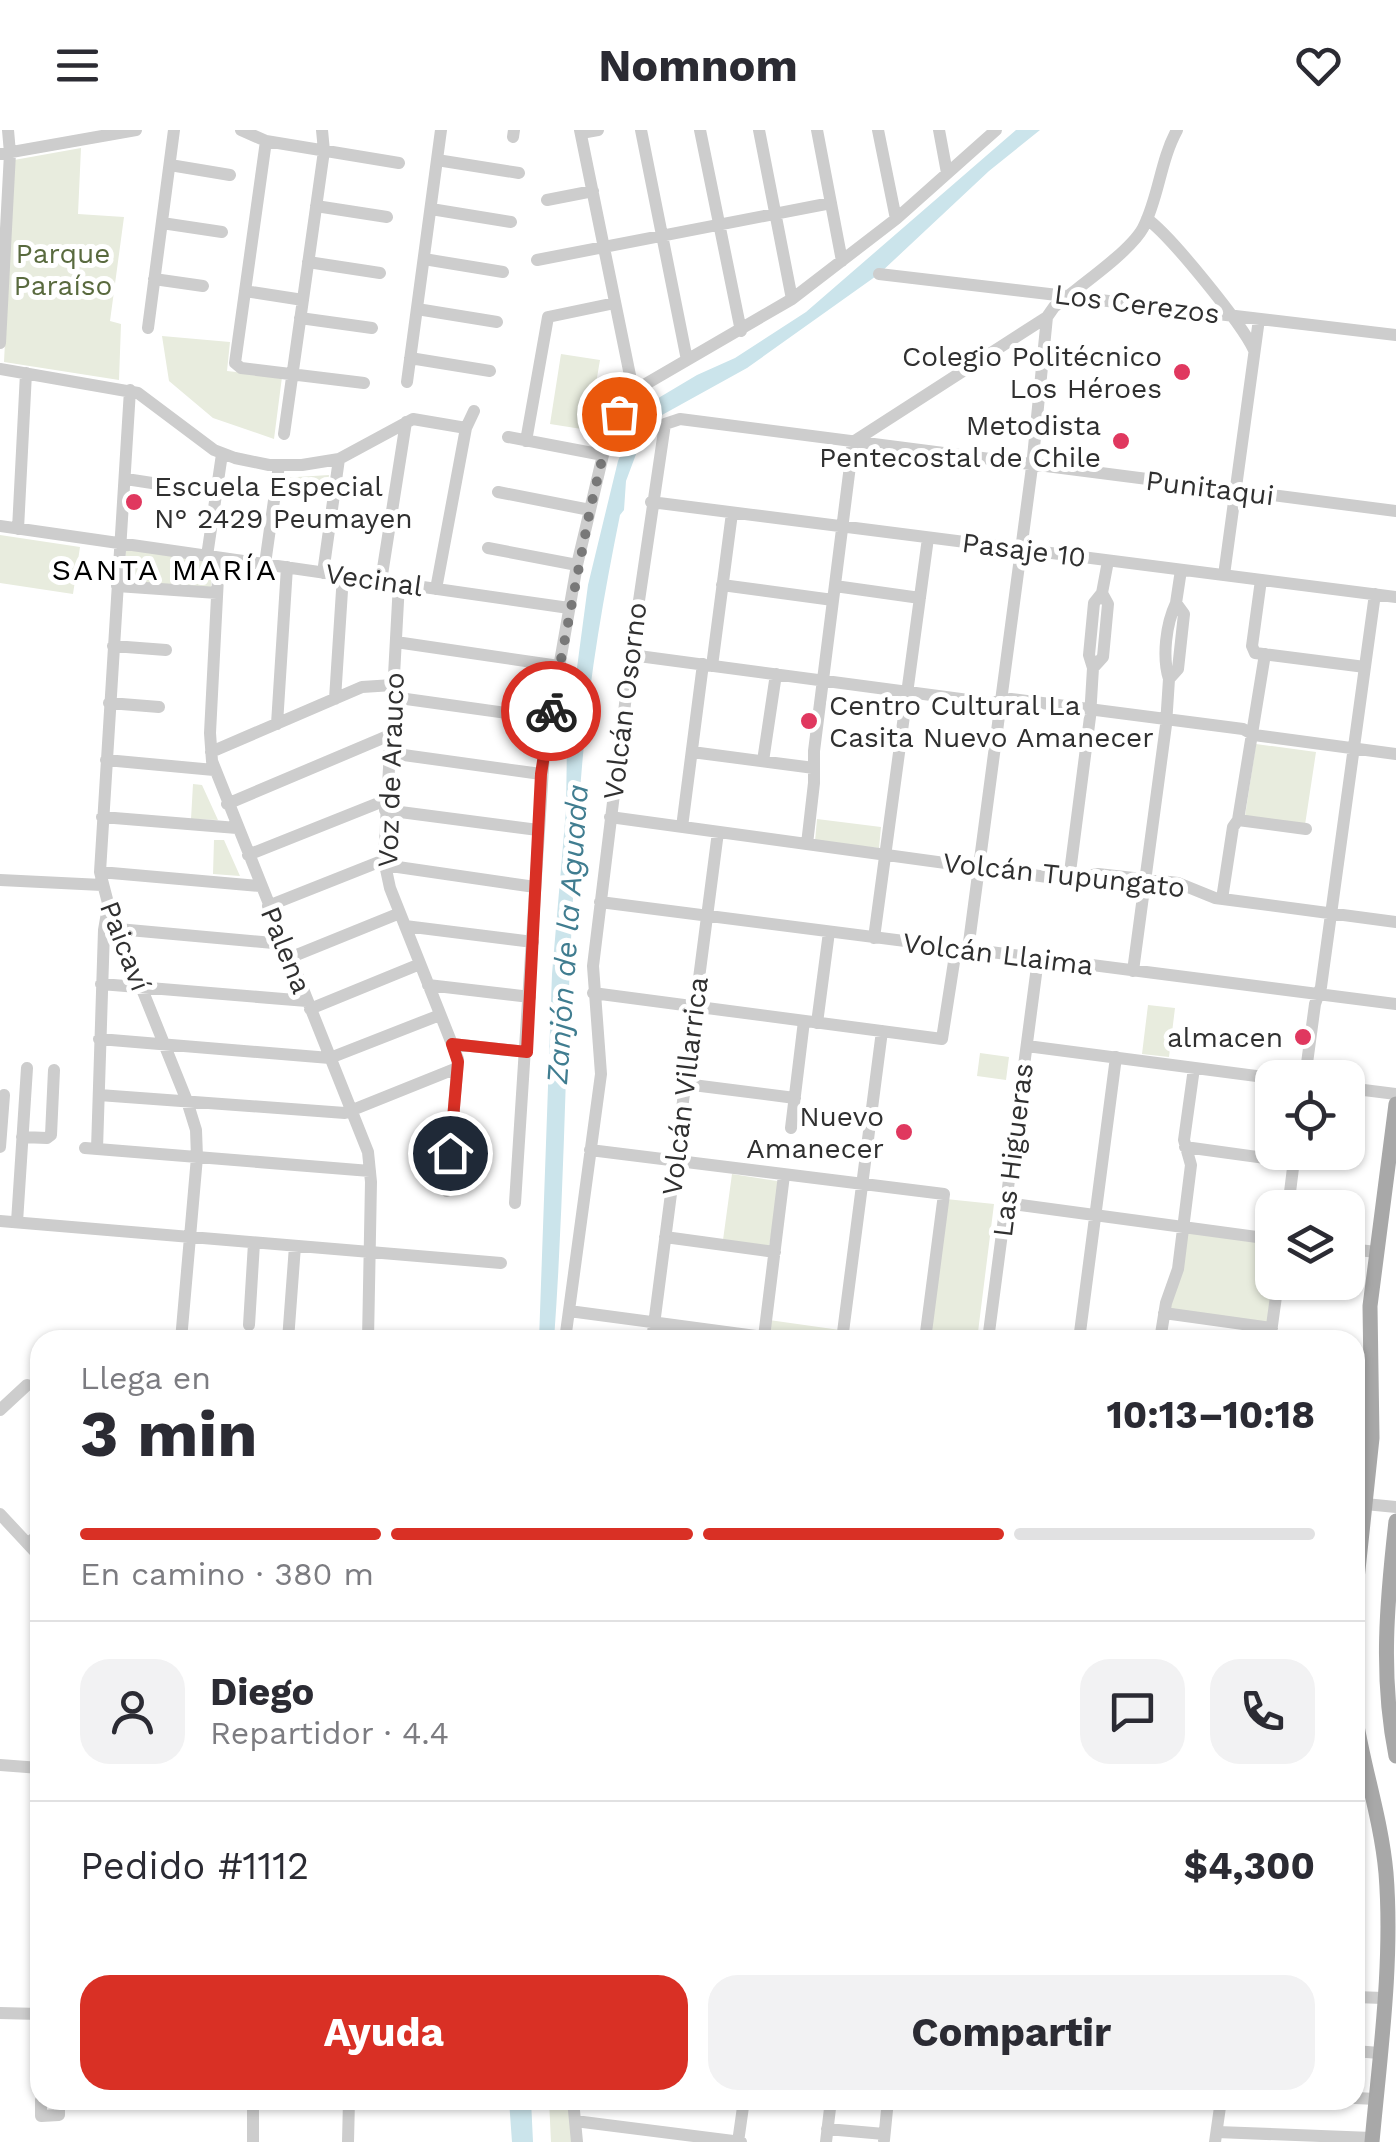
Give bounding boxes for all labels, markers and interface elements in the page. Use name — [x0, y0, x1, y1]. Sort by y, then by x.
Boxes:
icon: menu — [50, 38, 105, 93]
icon: heart — [1291, 38, 1346, 93]
text: Nomnom — [598, 39, 798, 92]
park label: Parque Paraíso — [14, 237, 112, 302]
street label: Los Cerezos — [1052, 277, 1222, 331]
place label: Colegio Politécnico Los Héroes — [902, 340, 1162, 405]
marker: Colegio Politécnico Los Héroes — [1171, 361, 1193, 383]
pin — [577, 372, 662, 457]
icon: bag — [592, 387, 647, 442]
place label: Metodista Pentecostal de Chile — [819, 409, 1101, 474]
marker: Metodista Pentecostal de Chile — [1110, 430, 1132, 452]
street label: Punitaqui — [1144, 464, 1276, 512]
place label: Escuela Especial N° 2429 Peumayen — [154, 470, 413, 535]
marker: Escuela Especial N° 2429 Peumayen — [123, 491, 145, 513]
street label: Pasaje 10 — [960, 526, 1088, 574]
district label: SANTA MARÍA — [52, 552, 278, 587]
street label: Vecinal — [323, 557, 425, 603]
street label: Volcán Osorno — [597, 600, 653, 802]
courier — [501, 661, 601, 761]
street label: Voz de Arauco — [371, 672, 411, 868]
icon: bike — [524, 684, 579, 739]
place label: Centro Cultural La Casita Nuevo Amanecer — [829, 689, 1154, 754]
marker: Centro Cultural La Casita Nuevo Amanecer — [798, 710, 820, 732]
water label: Zanjón de la Aguada — [539, 783, 595, 1086]
street label: Volcán Tupungato — [941, 846, 1187, 904]
street label: Paicaví — [93, 896, 157, 996]
street label: Palena — [254, 902, 318, 998]
street label: Volcán Llaima — [901, 926, 1095, 982]
street label: Volcán Villarrica — [655, 975, 715, 1197]
place label: almacen — [1167, 1021, 1283, 1054]
marker: almacen — [1292, 1026, 1314, 1048]
map controls — [1255, 1060, 1365, 1300]
button: locate — [1255, 1060, 1365, 1170]
street label: Las Higueras — [986, 1061, 1040, 1239]
place label: Nuevo Amanecer — [746, 1100, 884, 1165]
pin — [408, 1111, 493, 1196]
marker: Nuevo Amanecer — [893, 1121, 915, 1143]
icon: home — [423, 1126, 478, 1181]
button: layers — [1255, 1190, 1365, 1300]
text: Llega en — [80, 1359, 211, 1397]
text: 10:13–10:18 — [1106, 1393, 1315, 1437]
text: 3 min — [80, 1396, 258, 1472]
text: En camino · 380 m — [80, 1555, 374, 1593]
button: person — [80, 1659, 185, 1764]
button: chat — [1080, 1659, 1185, 1764]
button: phone — [1210, 1659, 1315, 1764]
text: Diego — [210, 1670, 314, 1714]
text: Repartidor · 4.4 — [210, 1714, 449, 1752]
text: Pedido #1112 — [80, 1844, 309, 1888]
text: $4,300 — [1184, 1844, 1315, 1888]
button: Ayuda — [80, 1975, 688, 2090]
button: Compartir — [708, 1975, 1315, 2090]

